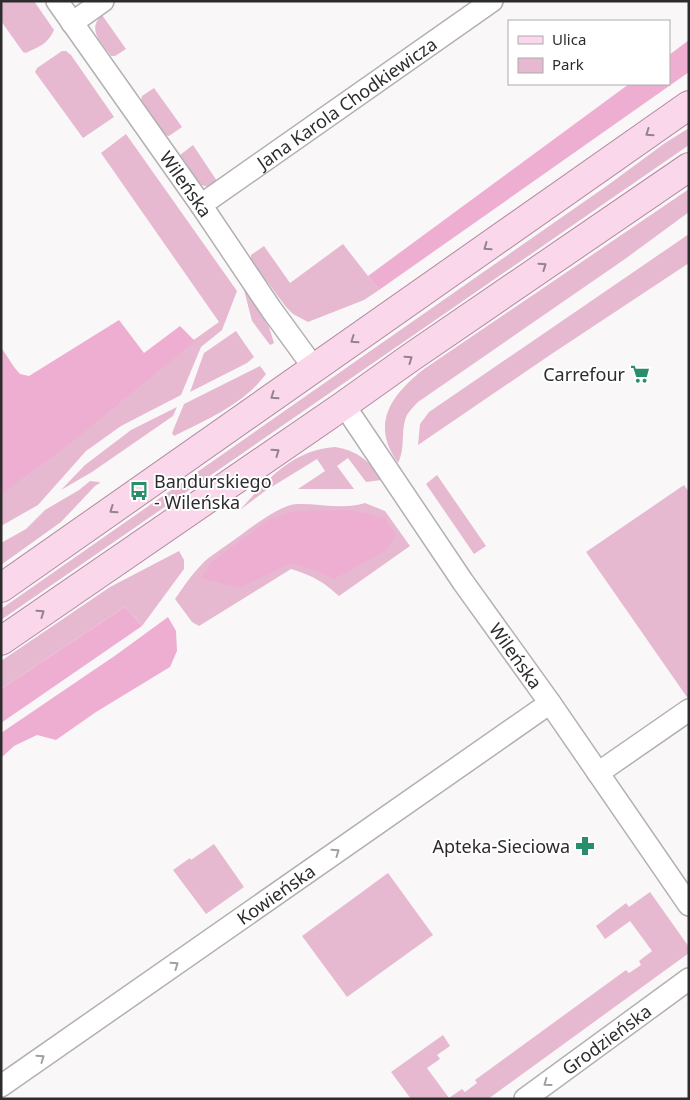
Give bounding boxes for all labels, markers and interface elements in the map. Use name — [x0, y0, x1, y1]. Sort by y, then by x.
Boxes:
legend — [508, 20, 670, 85]
text: Ulica — [552, 29, 586, 49]
street label: Jana Karola Chodkiewicza — [251, 32, 441, 175]
text: Park — [552, 54, 584, 74]
one-way arrow — [645, 127, 655, 136]
street label: Wileńska — [155, 146, 218, 222]
one-way arrow — [483, 241, 493, 250]
one-way arrow — [537, 263, 547, 272]
one-way arrow — [350, 334, 360, 343]
one-way arrow — [403, 356, 413, 365]
place label: Carrefour — [543, 362, 626, 386]
supermarket icon: Carrefour — [629, 363, 651, 385]
one-way arrow — [270, 390, 280, 399]
one-way arrow — [271, 448, 280, 458]
place label: Bandurskiego - Wileńska — [154, 469, 272, 514]
bus stop icon: Bandurskiego - Wileńska — [128, 480, 150, 502]
one-way arrow — [109, 504, 119, 513]
one-way arrow — [36, 610, 45, 619]
street label: Wileńska — [484, 618, 548, 693]
place label: Apteka-Sieciowa — [433, 834, 570, 858]
pharmacy icon: Apteka-Sieciowa — [574, 835, 596, 857]
one-way arrow — [331, 849, 340, 858]
street label: Kowieńska — [232, 859, 320, 930]
one-way arrow — [169, 962, 178, 971]
street label: Grodzieńska — [557, 999, 656, 1080]
one-way arrow — [35, 1055, 45, 1064]
one-way arrow — [543, 1077, 553, 1086]

